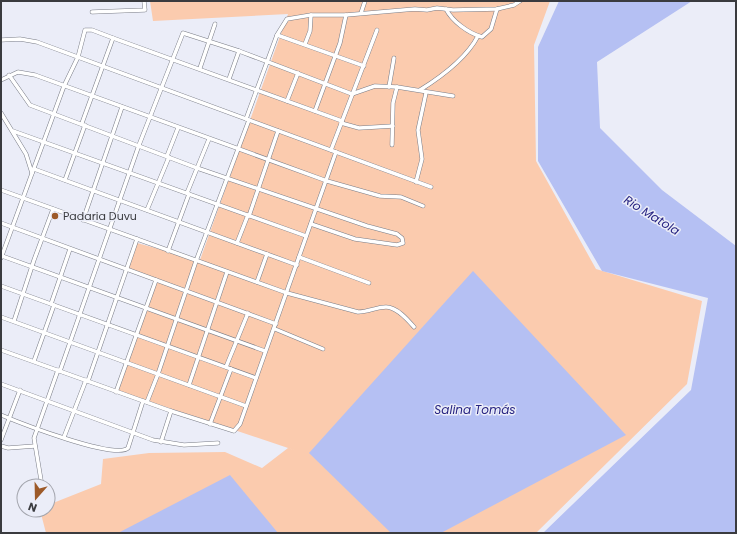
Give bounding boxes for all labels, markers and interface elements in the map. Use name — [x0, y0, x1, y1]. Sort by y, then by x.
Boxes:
water label: Rio Matola — [621, 191, 683, 239]
place label: Padaria Duvu — [63, 208, 137, 224]
marker: Padaria Duvu — [50, 211, 60, 221]
water label: Salina Tomás — [434, 401, 516, 418]
north arrow — [16, 478, 56, 518]
text: N — [26, 498, 39, 516]

